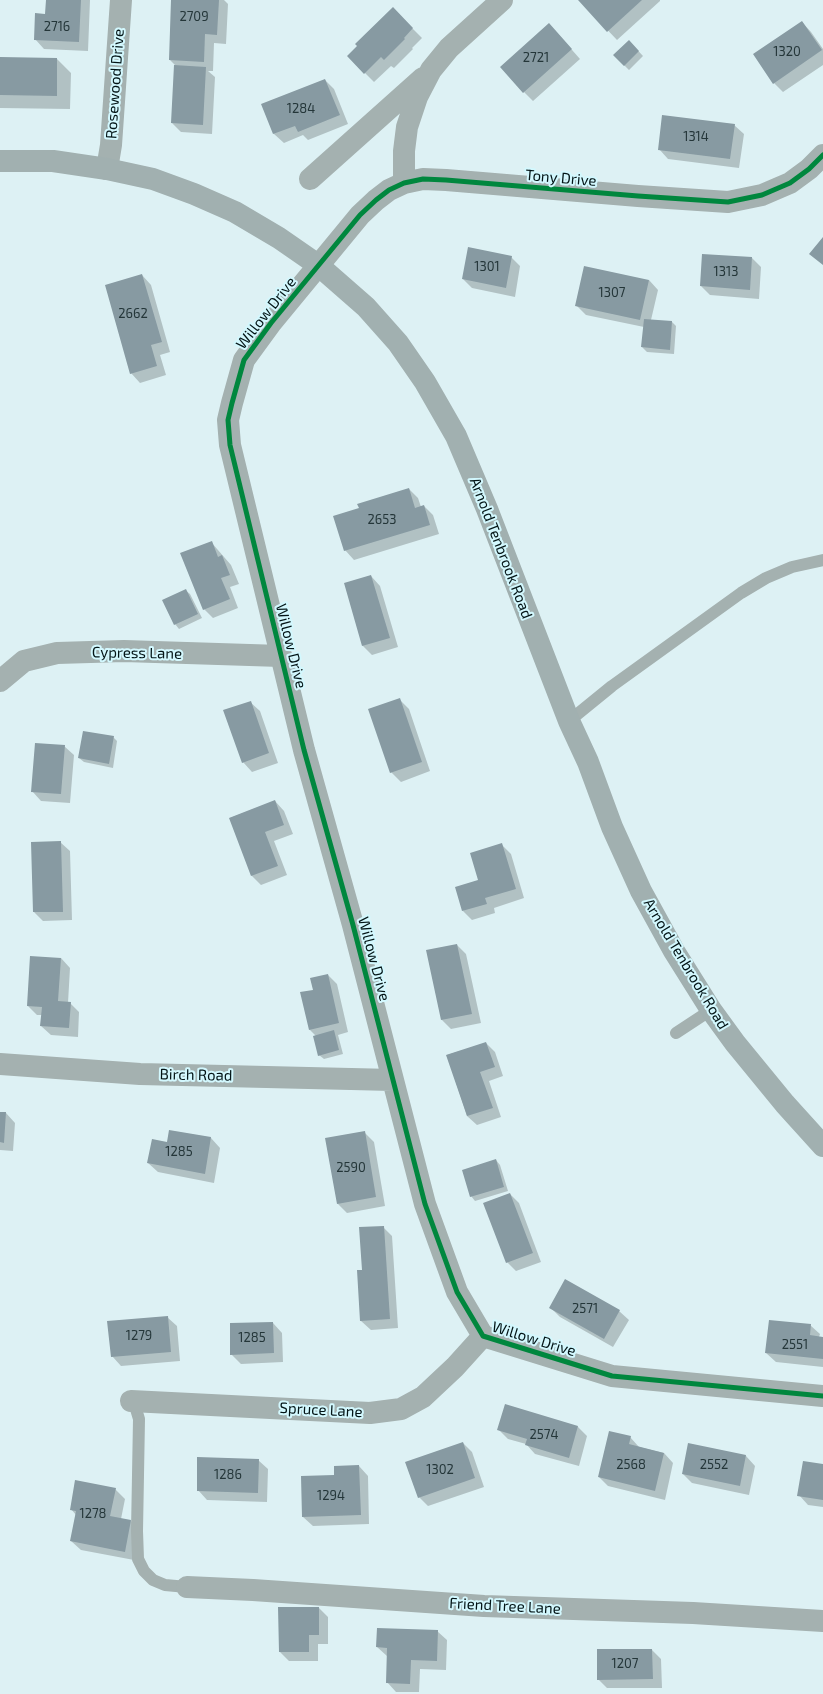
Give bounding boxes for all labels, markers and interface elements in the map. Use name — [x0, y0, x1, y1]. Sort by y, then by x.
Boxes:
house number: 2709 — [179, 9, 209, 25]
house number: 2716 — [44, 19, 70, 35]
street label: Rosewood Drive — [102, 28, 128, 140]
house number: 1320 — [773, 44, 801, 60]
house number: 2721 — [523, 50, 549, 66]
house number: 1284 — [287, 101, 315, 117]
house number: 1314 — [683, 129, 709, 145]
street label: Tony Drive — [525, 166, 597, 190]
house number: 1301 — [474, 259, 500, 275]
house number: 1313 — [714, 264, 738, 280]
street label: Willow Drive — [232, 273, 300, 353]
house number: 1307 — [599, 285, 625, 301]
house number: 2662 — [118, 306, 148, 322]
street label: Arnold Tenbrook Road — [466, 475, 536, 621]
house number: 2653 — [368, 512, 396, 528]
street label: Willow Drive — [272, 602, 310, 690]
street label: Cypress Lane — [92, 643, 182, 663]
street label: Arnold Tenbrook Road — [640, 895, 732, 1033]
street label: Willow Drive — [354, 915, 394, 1003]
street label: Birch Road — [159, 1065, 233, 1085]
house number: 1285 — [165, 1144, 193, 1160]
house number: 2590 — [336, 1160, 366, 1176]
house number: 2571 — [572, 1301, 598, 1317]
street label: Willow Drive — [490, 1318, 578, 1360]
house number: 1279 — [126, 1328, 152, 1344]
house number: 1285 — [238, 1330, 266, 1346]
house number: 2551 — [782, 1337, 808, 1353]
street label: Spruce Lane — [279, 1399, 363, 1421]
house number: 2574 — [530, 1427, 558, 1443]
house number: 2568 — [616, 1457, 646, 1473]
house number: 2552 — [700, 1457, 728, 1473]
house number: 1302 — [426, 1462, 454, 1478]
house number: 1286 — [214, 1467, 242, 1483]
house number: 1294 — [317, 1488, 345, 1504]
house number: 1278 — [79, 1506, 107, 1522]
street label: Friend Tree Lane — [449, 1594, 561, 1618]
house number: 1207 — [612, 1656, 638, 1672]

